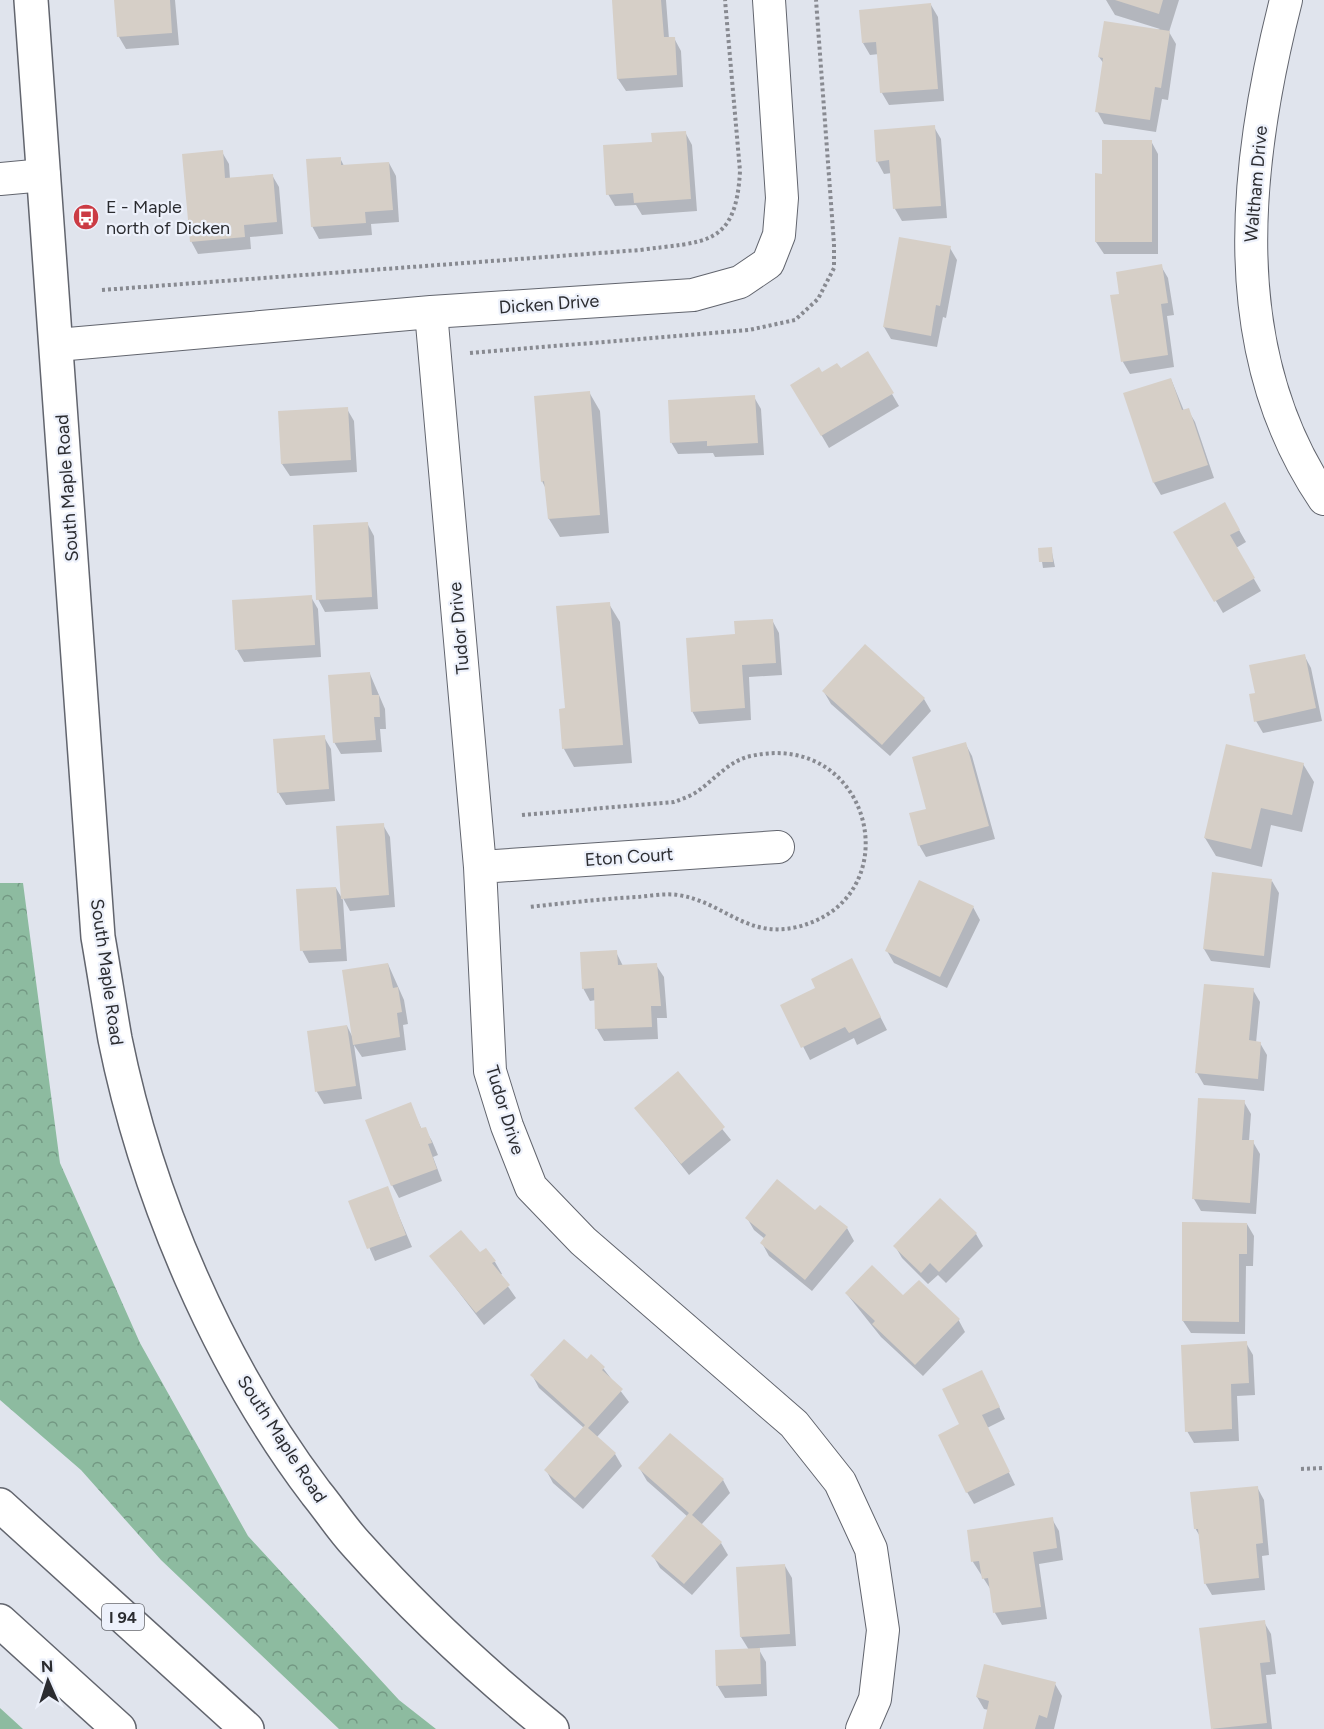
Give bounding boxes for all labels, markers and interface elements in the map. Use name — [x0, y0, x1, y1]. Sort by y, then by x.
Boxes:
street label: Waltham Drive — [1240, 125, 1272, 243]
place label: E - Maple north of Dicken — [106, 196, 230, 239]
bus stop icon: E - Maple north of Dicken — [71, 202, 101, 232]
street label: Dicken Drive — [498, 290, 600, 318]
street label: South Maple Road — [51, 414, 83, 562]
street label: Tudor Drive — [444, 581, 474, 675]
street label: Eton Court — [584, 843, 674, 871]
street label: South Maple Road — [86, 897, 128, 1047]
street label: Tudor Drive — [481, 1063, 529, 1158]
street label: South Maple Road — [233, 1371, 331, 1507]
road number: I 94 — [102, 1604, 144, 1630]
north arrow — [18, 1651, 78, 1711]
text: N — [41, 1657, 54, 1676]

